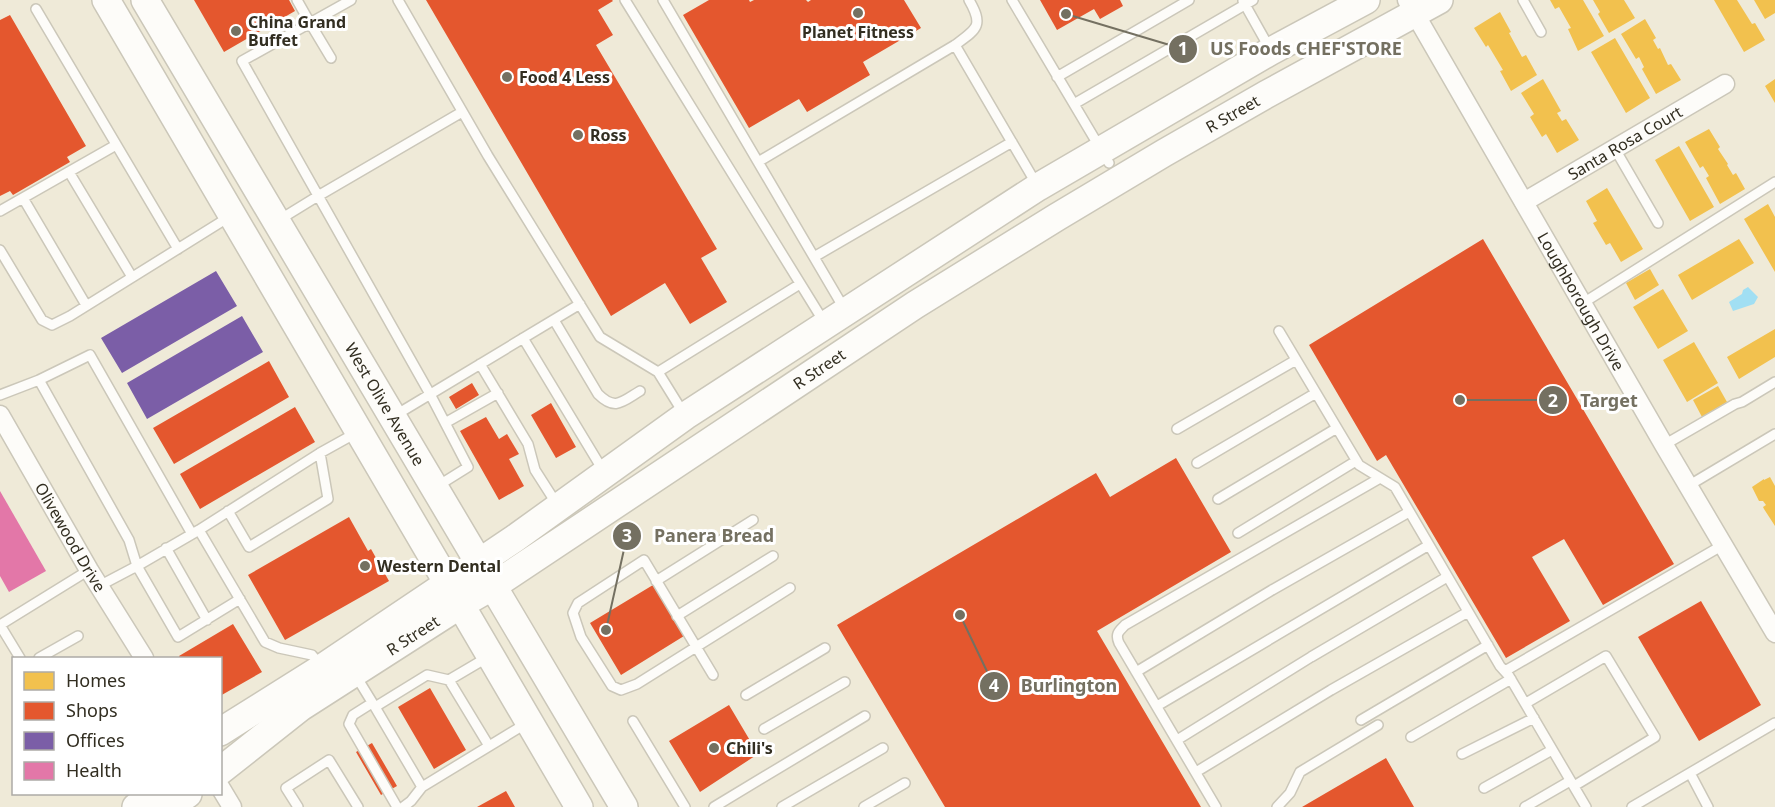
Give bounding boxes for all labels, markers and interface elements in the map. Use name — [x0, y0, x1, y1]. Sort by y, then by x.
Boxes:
marker: Planet Fitness — [851, 6, 865, 20]
place label: China Grand Buffet — [248, 11, 346, 51]
place label: Planet Fitness — [802, 21, 914, 43]
marker: China Grand Buffet — [229, 24, 243, 38]
callout: US Foods CHEF'STORE — [1168, 31, 1414, 67]
text: 1 — [1178, 36, 1188, 60]
text: US Foods CHEF'STORE — [1210, 36, 1402, 60]
place label: Food 4 Less — [519, 66, 610, 88]
marker: Food 4 Less — [500, 70, 514, 84]
street label: R Street — [1202, 89, 1264, 138]
street label: Santa Rosa Court — [1564, 100, 1686, 185]
place label: Ross — [590, 124, 627, 146]
marker: Ross — [571, 128, 585, 142]
street label: Loughborough Drive — [1532, 228, 1630, 375]
street label: West Olive Avenue — [340, 339, 430, 470]
street label: R Street — [789, 343, 850, 394]
callout: Target — [1538, 382, 1650, 418]
text: 2 — [1548, 388, 1558, 412]
text: Target — [1580, 388, 1638, 412]
street label: Olivewood Drive — [30, 478, 111, 596]
callout: Panera Bread — [612, 518, 786, 554]
text: 3 — [622, 523, 632, 547]
text: Panera Bread — [654, 523, 774, 547]
place label: Western Dental — [377, 555, 501, 577]
marker: Western Dental — [358, 559, 372, 573]
street label: R Street — [382, 610, 444, 660]
legend — [12, 657, 222, 795]
text: Homes — [66, 668, 126, 692]
callout: Burlington — [979, 668, 1129, 704]
text: 4 — [989, 673, 999, 697]
text: Burlington — [1021, 673, 1117, 697]
text: Shops — [66, 698, 118, 722]
text: Offices — [66, 728, 125, 752]
place label: Chili's — [726, 737, 773, 759]
marker: Chili's — [707, 741, 721, 755]
text: Health — [66, 758, 122, 782]

